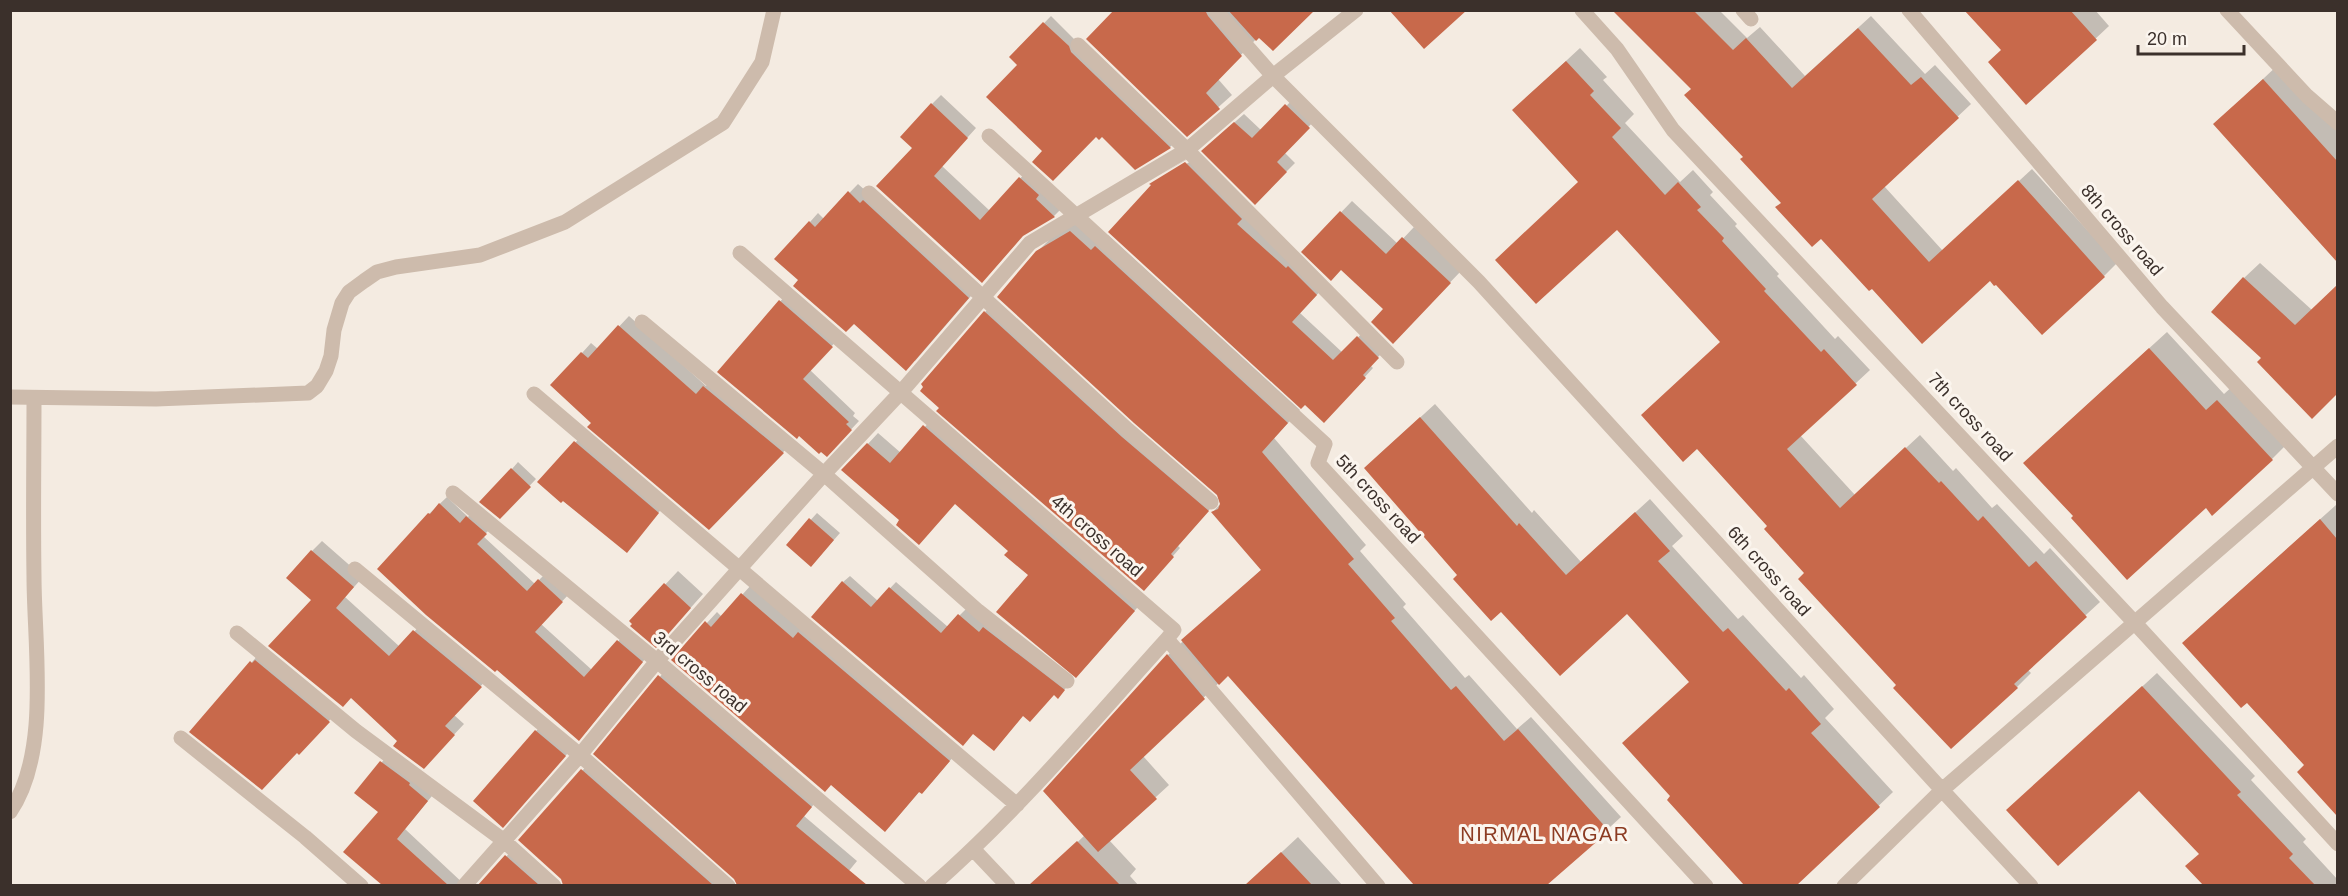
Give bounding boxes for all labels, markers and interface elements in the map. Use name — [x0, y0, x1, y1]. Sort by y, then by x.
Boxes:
scale bar — [2138, 18, 2244, 56]
text: 20 m — [2147, 29, 2187, 49]
street label: 8th cross road — [2077, 180, 2167, 280]
street label: 7th cross road — [1924, 368, 2016, 466]
street label: 5th cross road — [1332, 450, 1424, 548]
street label: 4th cross road — [1047, 491, 1147, 581]
street label: 6th cross road — [1723, 522, 1815, 620]
street label: 3rd cross road — [650, 627, 750, 717]
district label: NIRMAL NAGAR — [1460, 823, 1630, 845]

